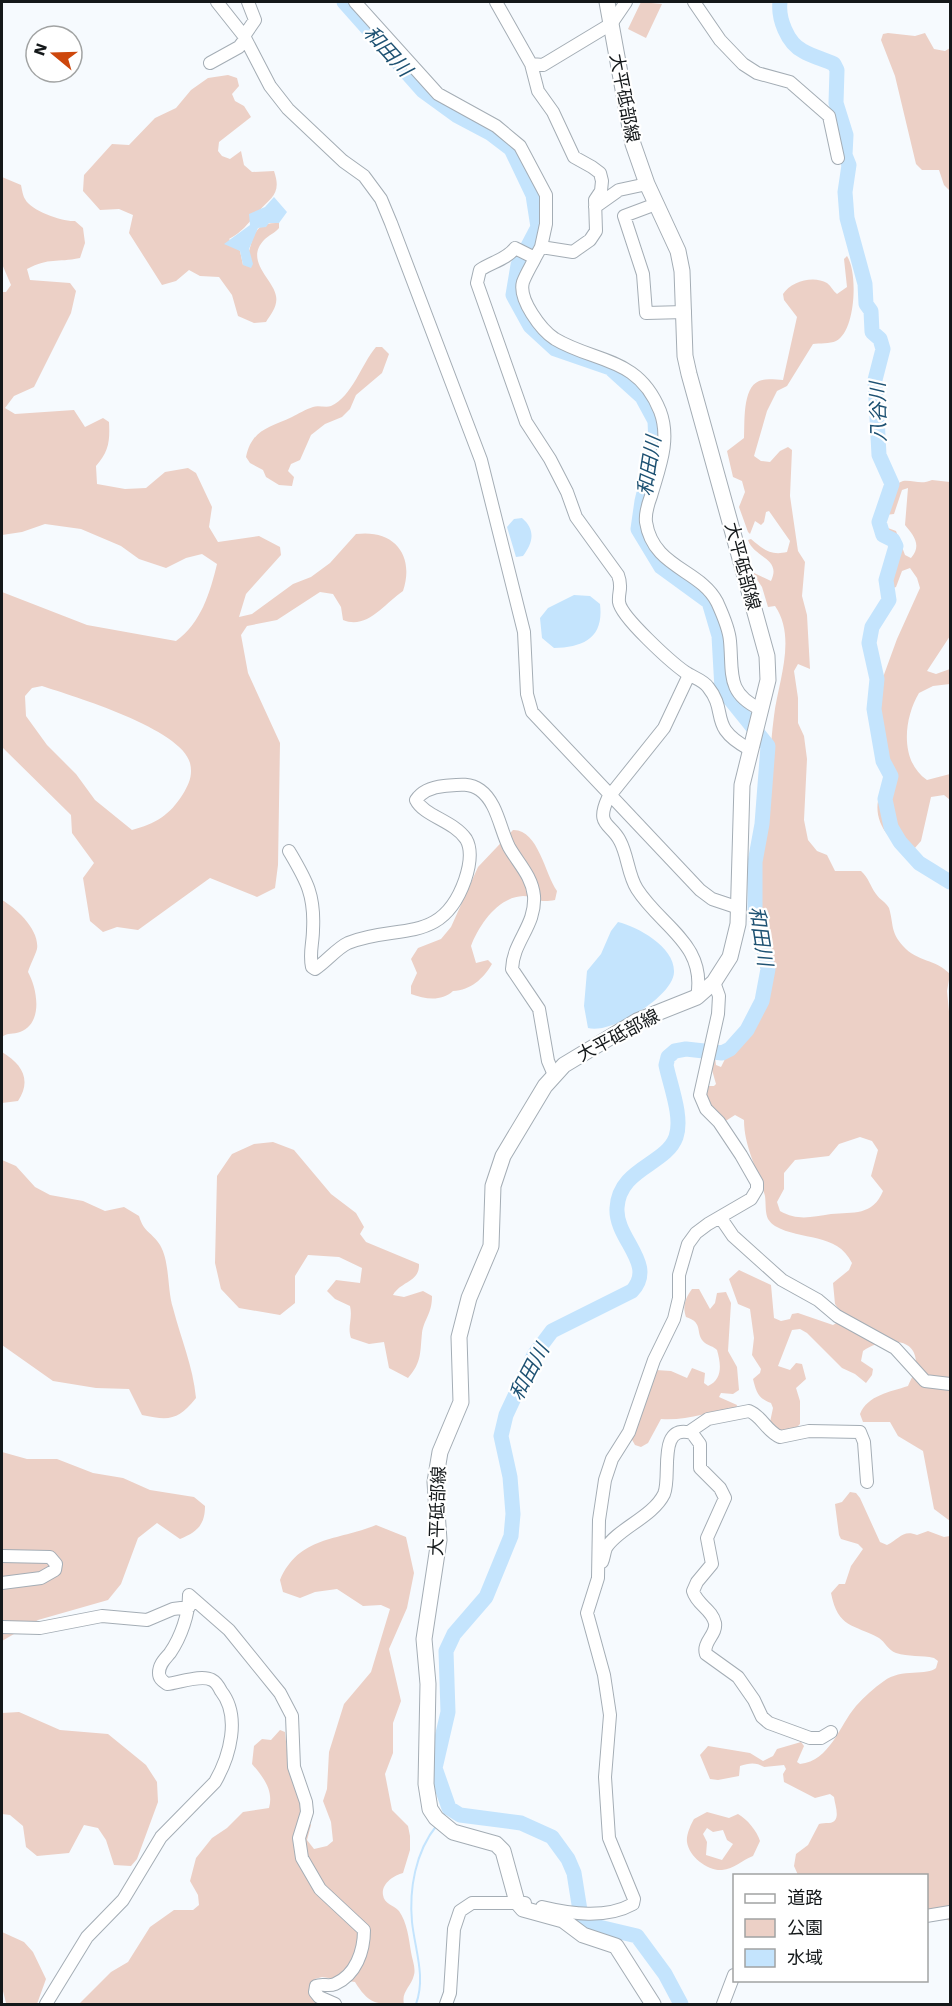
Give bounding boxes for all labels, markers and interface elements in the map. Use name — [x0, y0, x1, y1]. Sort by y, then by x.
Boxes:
water label: 和田川 — [359, 21, 418, 83]
north arrow — [24, 24, 84, 84]
text: N — [29, 41, 51, 58]
street label: 大平砥部線 — [606, 52, 644, 144]
water label: 八谷川 — [865, 380, 891, 442]
water label: 和田川 — [632, 433, 666, 498]
street label: 大平砥部線 — [721, 520, 765, 612]
water label: 和田川 — [744, 904, 778, 969]
street label: 大平砥部線 — [573, 1005, 663, 1065]
water label: 和田川 — [504, 1338, 555, 1404]
street label: 大平砥部線 — [425, 1466, 449, 1556]
legend — [733, 1874, 928, 1982]
text: 道路 — [787, 1887, 823, 1908]
text: 公園 — [787, 1917, 823, 1938]
text: 水域 — [787, 1947, 823, 1968]

